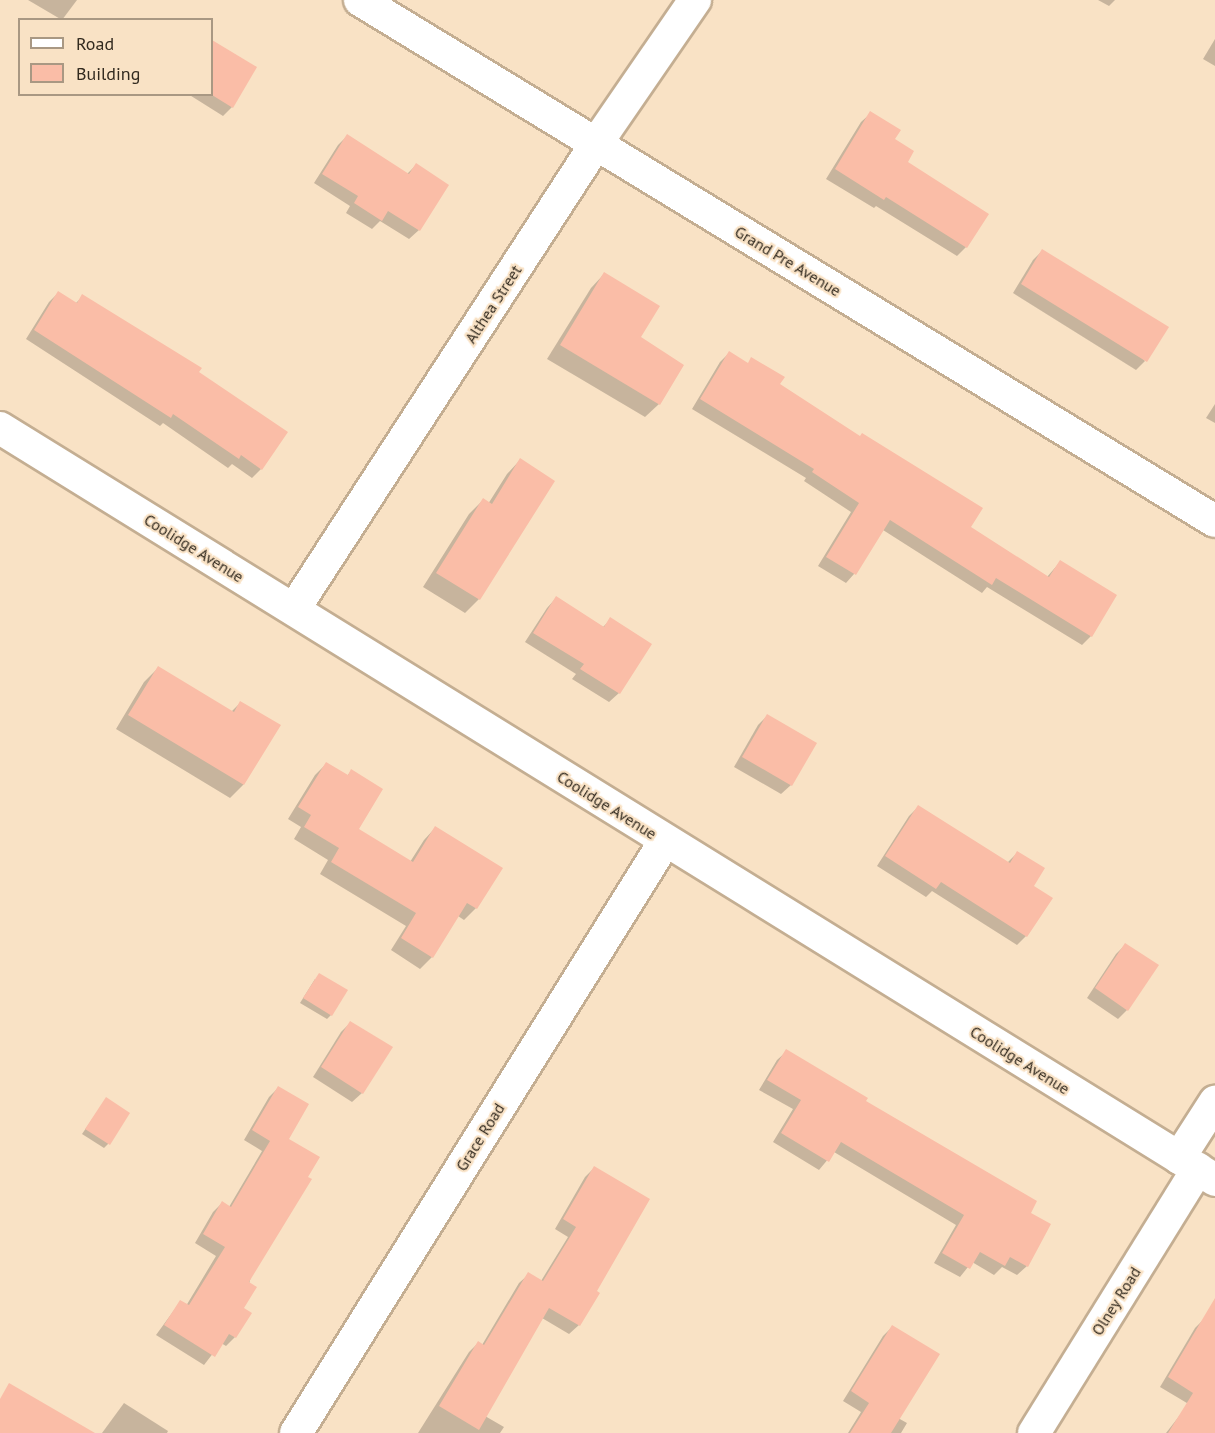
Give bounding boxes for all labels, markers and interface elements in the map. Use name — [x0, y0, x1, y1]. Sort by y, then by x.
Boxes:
legend — [18, 18, 213, 96]
text: Road — [76, 32, 114, 55]
text: Building — [76, 62, 140, 85]
street label: Grand Pre Avenue — [731, 222, 845, 300]
street label: Althea Street — [461, 261, 525, 347]
street label: Coolidge Avenue — [140, 510, 248, 586]
street label: Coolidge Avenue — [553, 767, 661, 843]
street label: Coolidge Avenue — [966, 1022, 1074, 1098]
street label: Grace Road — [452, 1100, 508, 1174]
street label: Olney Road — [1087, 1263, 1145, 1339]

